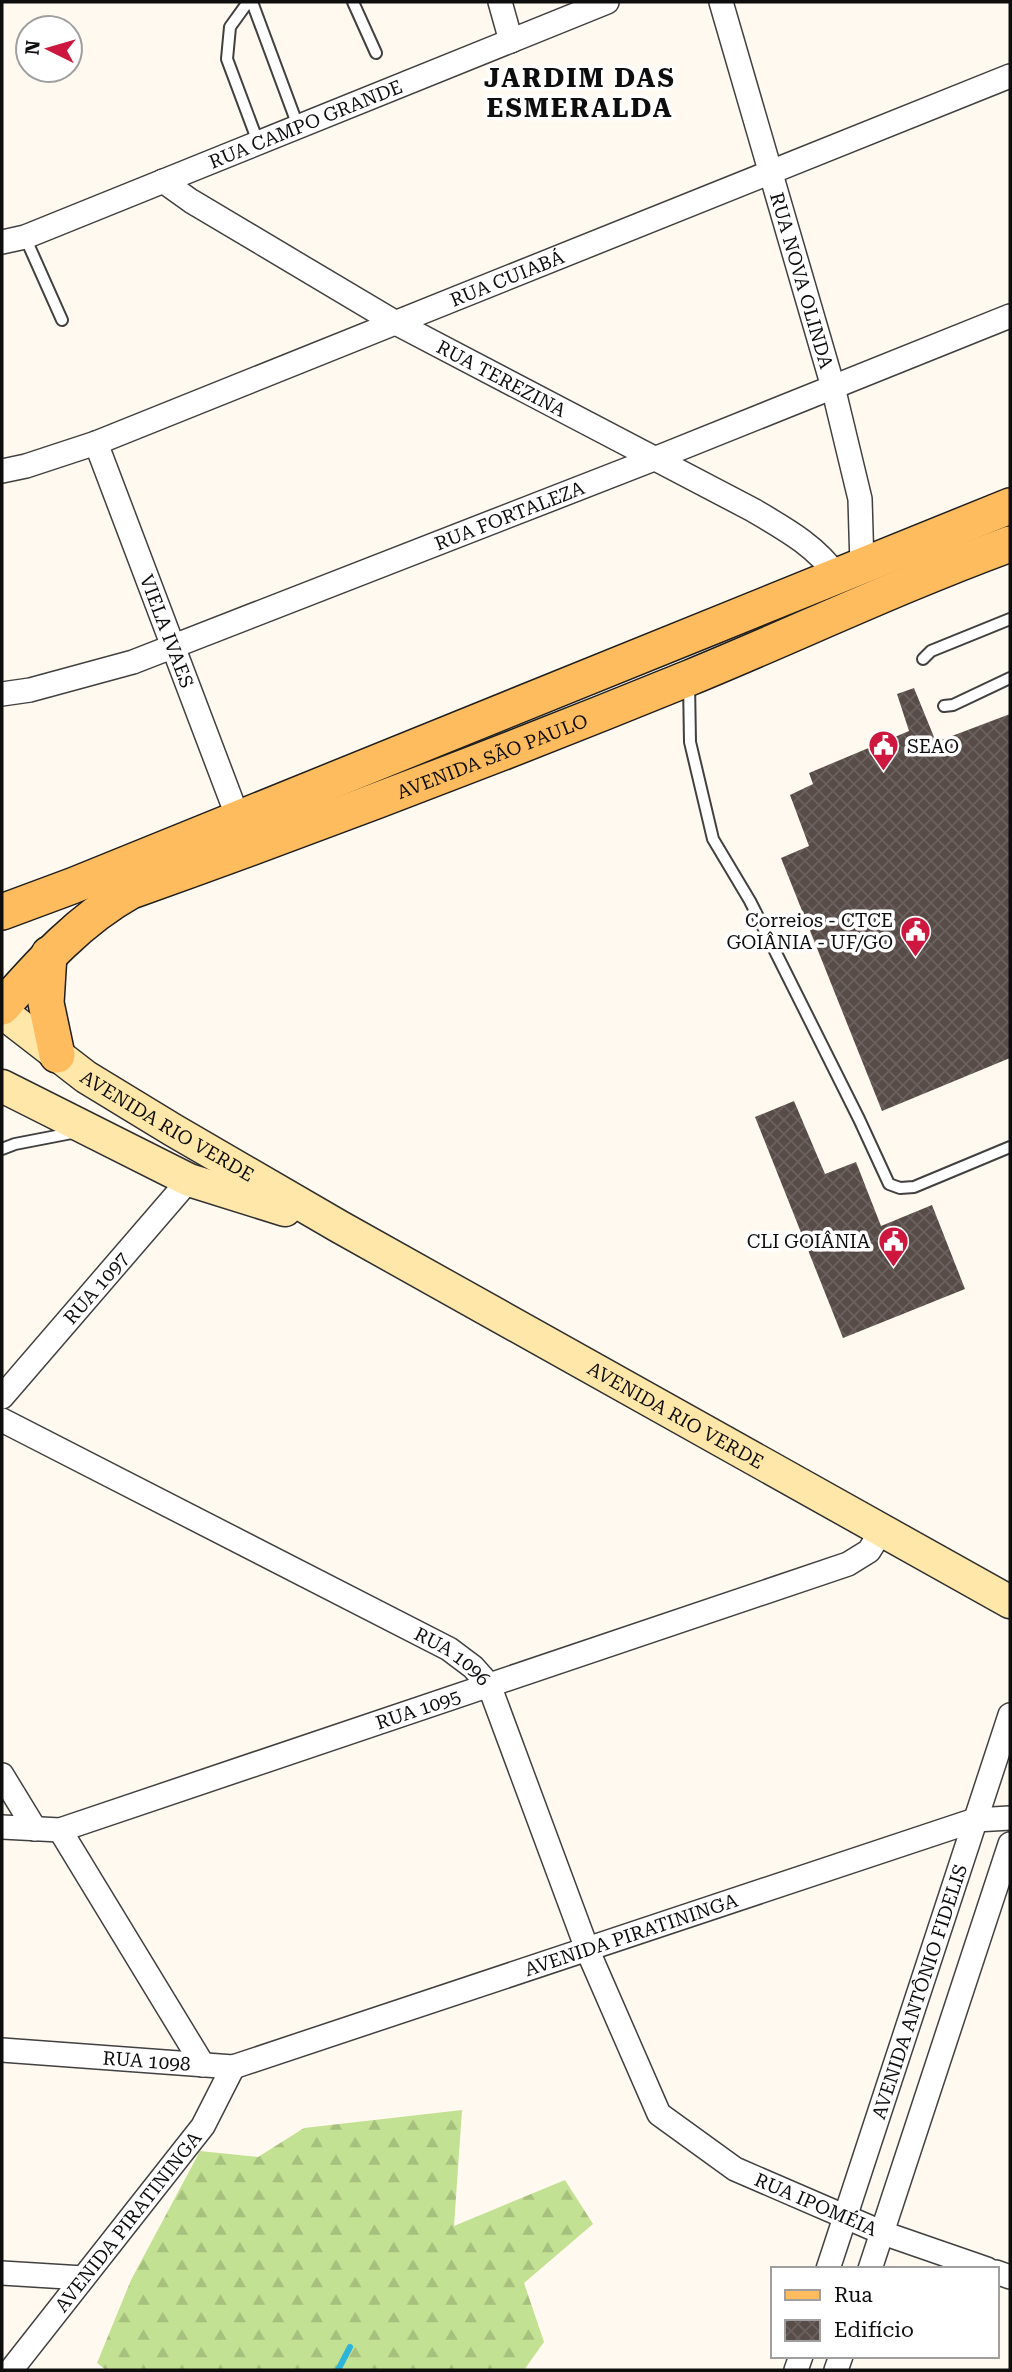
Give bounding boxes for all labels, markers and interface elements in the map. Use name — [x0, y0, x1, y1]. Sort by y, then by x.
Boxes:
north arrow — [14, 14, 84, 84]
text: N — [20, 39, 45, 56]
district label: JARDIM DAS ESMERALDA — [484, 63, 676, 123]
street label: RUA CAMPO GRANDE — [205, 74, 406, 173]
street label: RUA NOVA OLINDA — [765, 190, 839, 372]
street label: RUA CUIABÁ — [447, 245, 568, 311]
street label: RUA TEREZINA — [433, 335, 571, 422]
street label: RUA FORTALEZA — [431, 476, 588, 555]
street label: VIELA IVAES — [135, 571, 199, 691]
street label: AVENIDA SÃO PAULO — [394, 708, 591, 804]
public building icon: SEAO — [867, 729, 901, 773]
place label: SEAO — [907, 735, 959, 758]
place label: Correios - CTCE GOIÂNIA - UF/GO — [726, 909, 893, 954]
public building icon: Correios - CTCE GOIÂNIA - UF/GO — [899, 914, 933, 958]
street label: AVENIDA RIO VERDE — [76, 1065, 258, 1186]
public building icon: CLI GOIÂNIA — [876, 1224, 910, 1268]
place label: CLI GOIÂNIA — [747, 1230, 871, 1253]
street label: RUA 1097 — [59, 1247, 134, 1329]
street label: AVENIDA RIO VERDE — [584, 1356, 768, 1473]
street label: RUA 1096 — [411, 1622, 495, 1690]
street label: RUA 1095 — [373, 1684, 463, 1734]
street label: AVENIDA ANTÔNIO FIDELIS — [867, 1861, 972, 2122]
street label: AVENIDA PIRATININGA — [521, 1888, 741, 1981]
street label: RUA 1098 — [102, 2046, 191, 2075]
street label: AVENIDA PIRATININGA — [50, 2126, 206, 2316]
street label: RUA IPOMÉIA — [751, 2167, 881, 2241]
legend — [771, 2267, 998, 2358]
text: Rua — [834, 2283, 873, 2307]
text: Edifício — [834, 2318, 914, 2342]

